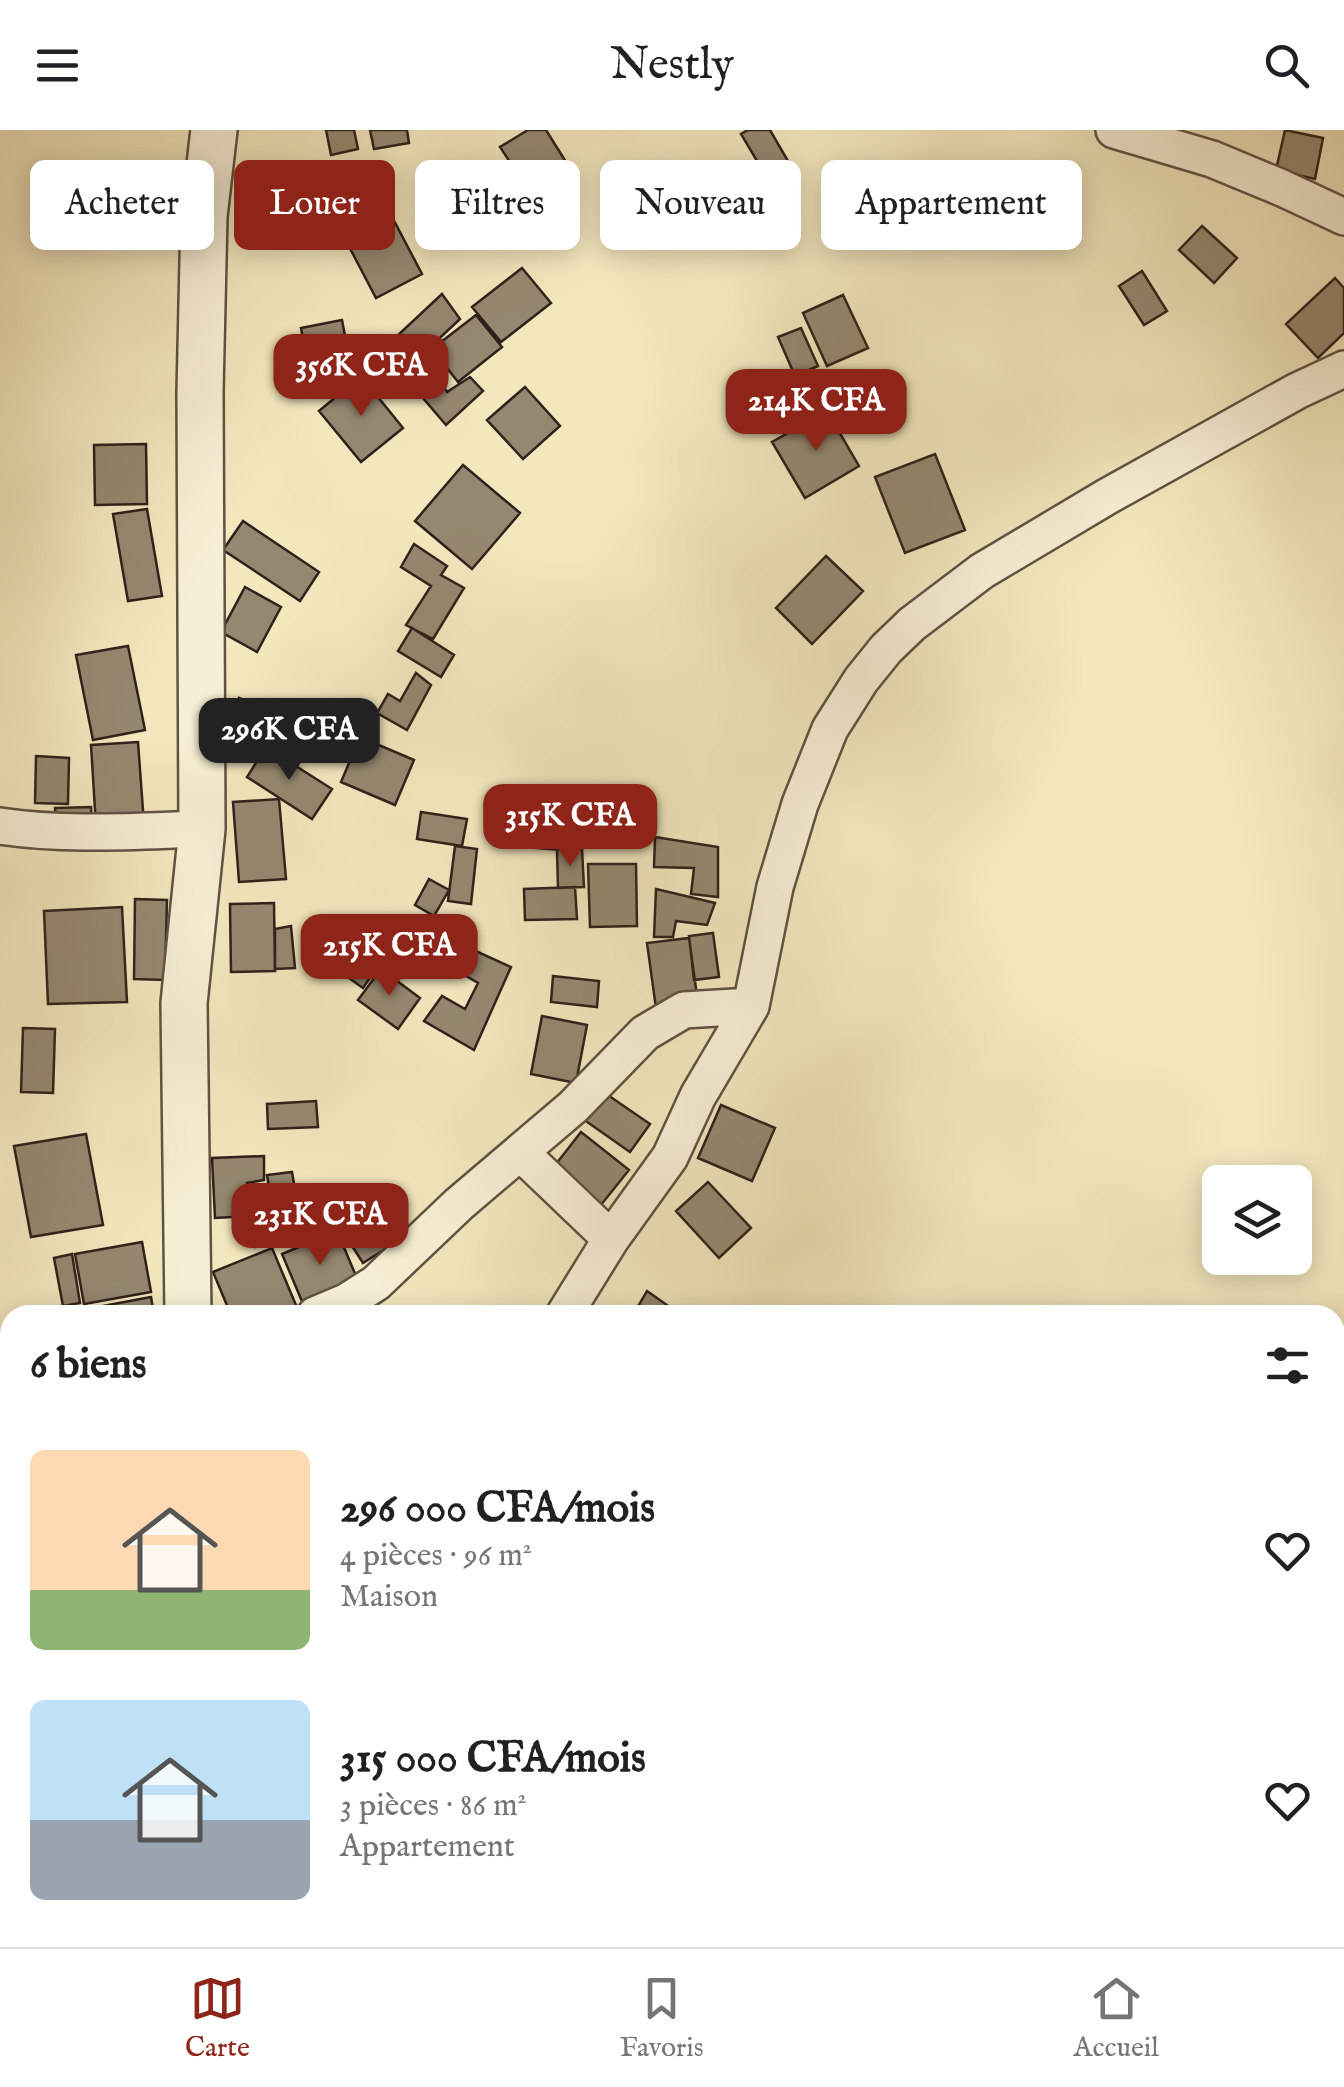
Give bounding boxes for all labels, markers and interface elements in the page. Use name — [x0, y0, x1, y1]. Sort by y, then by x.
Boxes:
text: Nestly — [610, 37, 734, 94]
icon: menu — [30, 38, 85, 93]
icon: search — [1259, 38, 1314, 93]
chip: Acheter — [30, 160, 214, 250]
chip: Louer — [234, 160, 395, 250]
chip: Filtres — [415, 160, 580, 250]
chip: Nouveau — [600, 160, 801, 250]
chip: Appartement — [821, 160, 1082, 250]
pin: 356K CFA — [258, 334, 464, 419]
text: 356K CFA — [295, 346, 427, 387]
pin: 214K CFA — [713, 369, 919, 454]
text: 214K CFA — [748, 381, 884, 422]
pin: 296K CFA — [186, 698, 392, 783]
text: 296K CFA — [221, 710, 357, 751]
pin: 315K CFA — [467, 784, 673, 869]
text: 315K CFA — [505, 796, 635, 837]
pin: 215K CFA — [286, 914, 492, 999]
text: 215K CFA — [323, 926, 455, 967]
map controls — [1202, 1165, 1312, 1275]
button: layers — [1202, 1165, 1312, 1275]
pin: 231K CFA — [217, 1183, 423, 1268]
text: 231K CFA — [254, 1195, 386, 1236]
icon: filters — [1260, 1338, 1315, 1393]
text: 6 biens — [30, 1339, 147, 1392]
text: 296 000 CFA/mois — [340, 1483, 655, 1536]
icon: home — [110, 1490, 230, 1610]
icon: heart — [1260, 1523, 1315, 1578]
text: 4 pièces · 96 m² — [340, 1536, 532, 1577]
text: Maison — [340, 1577, 438, 1618]
text: 315 000 CFA/mois — [340, 1733, 646, 1786]
icon: home — [110, 1740, 230, 1860]
icon: heart — [1260, 1773, 1315, 1828]
text: 3 pièces · 86 m² — [340, 1786, 527, 1827]
text: Appartement — [340, 1827, 515, 1868]
tab: Carte — [185, 1971, 250, 2066]
tab: Favoris — [620, 1971, 704, 2066]
tab: Accueil — [1074, 1971, 1159, 2066]

